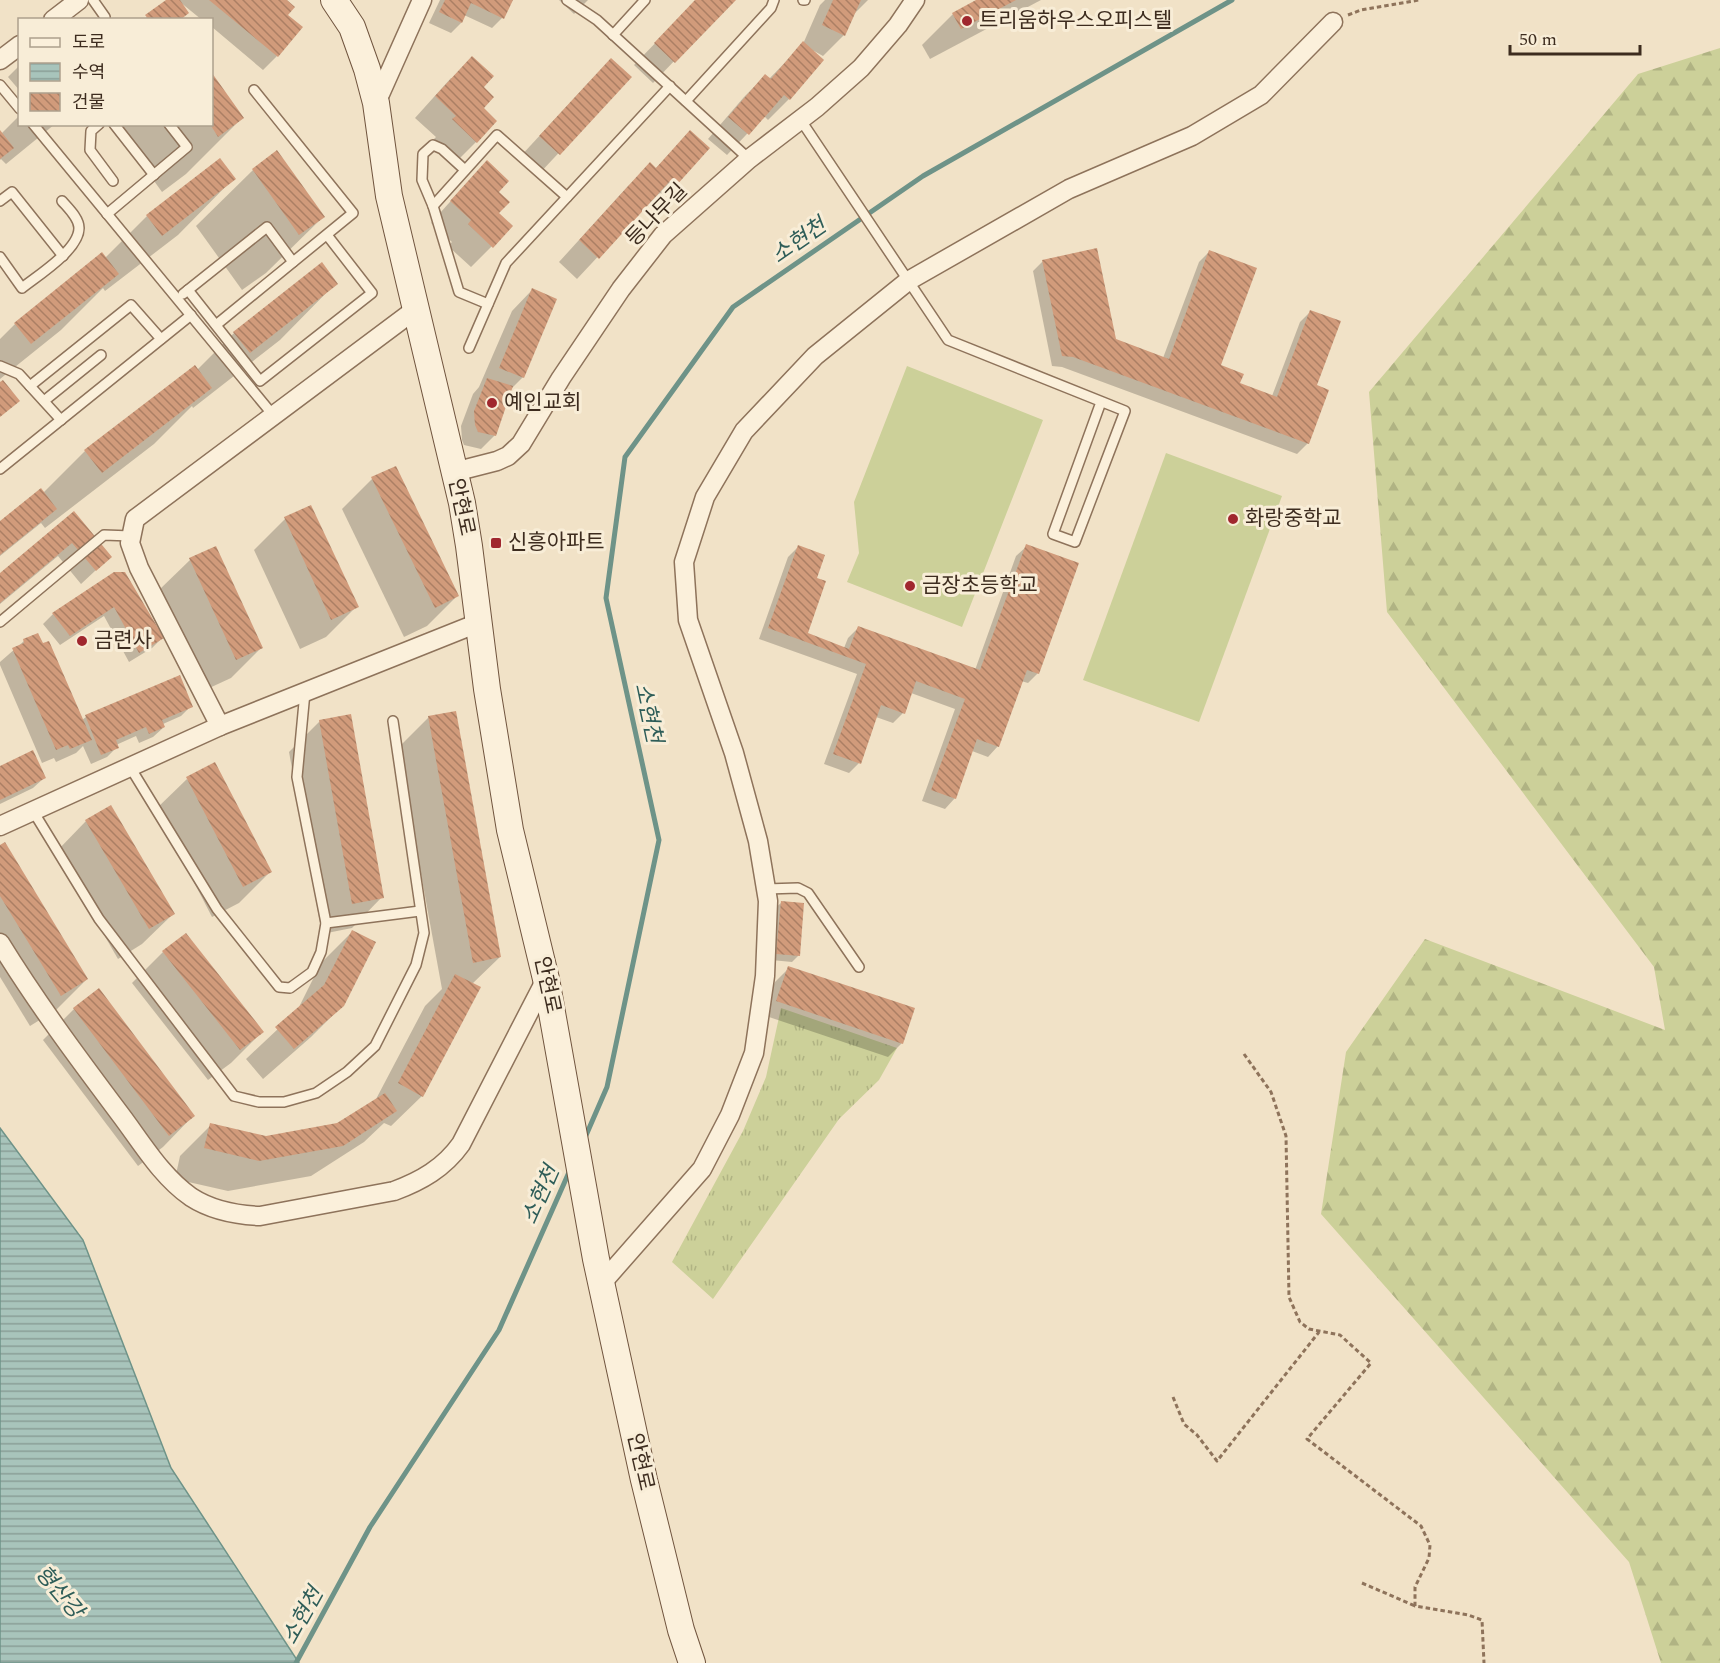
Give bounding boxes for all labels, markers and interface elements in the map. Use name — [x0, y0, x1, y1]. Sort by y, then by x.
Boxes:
place label: 트리움하우스오피스텔 — [979, 5, 1172, 37]
marker: 트리움하우스오피스텔 — [960, 14, 974, 28]
legend — [18, 18, 213, 126]
scale bar — [1510, 18, 1640, 56]
text: 50 m — [1519, 26, 1557, 53]
text: 도로 — [72, 29, 105, 56]
text: 수역 — [72, 59, 105, 86]
text: 건물 — [72, 89, 105, 116]
street label: 등나무길 — [619, 176, 695, 254]
water label: 소현천 — [765, 208, 836, 272]
place label: 예인교회 — [504, 387, 581, 419]
marker: 예인교회 — [485, 396, 499, 410]
street label: 안현로 — [439, 475, 483, 539]
place label: 화랑중학교 — [1245, 503, 1342, 535]
marker: 화랑중학교 — [1226, 512, 1240, 526]
place label: 신흥아파트 — [508, 527, 605, 559]
marker: 신흥아파트 — [489, 536, 503, 550]
place label: 금장초등학교 — [922, 570, 1038, 602]
marker: 금장초등학교 — [903, 579, 917, 593]
place label: 금련사 — [94, 625, 152, 657]
marker: 금련사 — [75, 634, 89, 648]
water label: 소현천 — [626, 680, 671, 749]
street label: 안현로 — [525, 953, 569, 1017]
water label: 소현천 — [514, 1158, 570, 1229]
street label: 안현로 — [618, 1430, 662, 1494]
water label: 형산강 — [27, 1558, 93, 1628]
water label: 소현천 — [274, 1579, 333, 1651]

